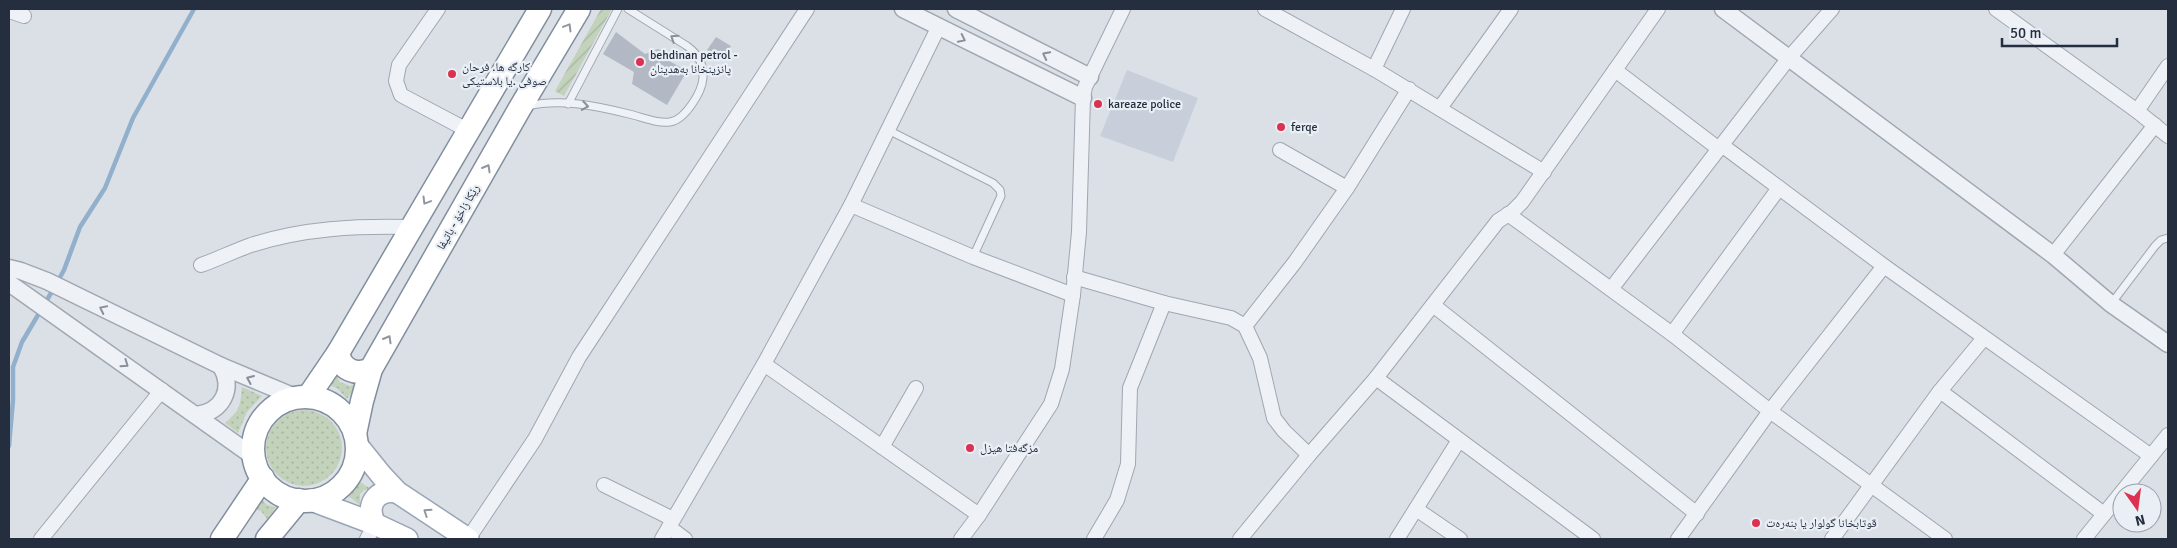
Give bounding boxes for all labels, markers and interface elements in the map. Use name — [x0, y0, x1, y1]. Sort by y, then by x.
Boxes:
scale bar — [2002, 15, 2117, 47]
one-way arrow — [562, 24, 572, 33]
text: 50 m — [2010, 24, 2041, 42]
one-way arrow — [957, 33, 966, 43]
one-way arrow — [670, 34, 679, 44]
place label: behdinan petrol - پانزینخانا بەهدینان — [650, 48, 738, 77]
one-way arrow — [1043, 51, 1052, 61]
marker: behdinan petrol - پانزینخانا بەهدینان — [634, 56, 646, 68]
place label: کارگه ها. فرحان صوفی .یا بلاستیکی — [462, 60, 547, 89]
marker: کارگه ها. فرحان صوفی .یا بلاستیکی — [446, 68, 458, 80]
place label: kareaze police — [1108, 97, 1181, 112]
marker: kareaze police — [1092, 98, 1104, 110]
one-way arrow — [581, 101, 590, 111]
place label: ferqe — [1291, 120, 1318, 135]
marker: ferqe — [1275, 121, 1287, 133]
one-way arrow — [480, 164, 490, 173]
street label: رێکا زاخۆ - باتیفا — [434, 182, 483, 252]
one-way arrow — [422, 196, 432, 205]
one-way arrow — [99, 305, 108, 315]
one-way arrow — [382, 335, 392, 344]
one-way arrow — [119, 358, 129, 367]
one-way arrow — [246, 374, 255, 385]
place label: مزگەفتا هیزل — [980, 441, 1038, 456]
marker: مزگەفتا هیزل — [964, 442, 976, 454]
north arrow — [2112, 483, 2162, 533]
one-way arrow — [424, 509, 433, 518]
text: N — [2133, 511, 2147, 530]
place label: قوتابخانا گولوار یا بنەرەت — [1766, 516, 1877, 531]
marker: قوتابخانا گولوار یا بنەرەت — [1750, 517, 1762, 529]

